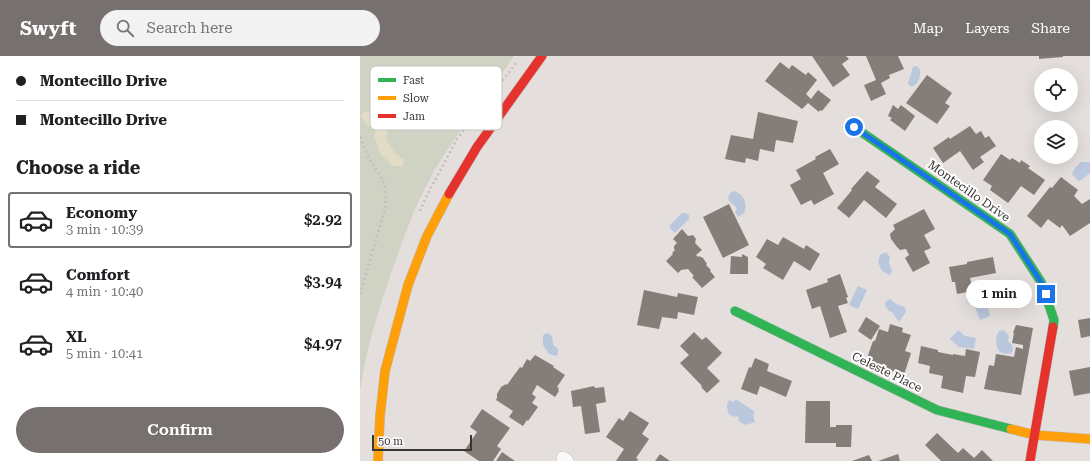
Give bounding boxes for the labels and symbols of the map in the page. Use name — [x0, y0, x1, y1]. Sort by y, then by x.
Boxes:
legend — [370, 66, 502, 130]
text: Fast — [403, 74, 424, 87]
text: Slow — [403, 92, 430, 105]
text: Jam — [403, 110, 425, 123]
route start — [845, 118, 863, 136]
street label: Montecillo Drive — [925, 157, 1013, 225]
callout: 1 min — [966, 280, 1032, 308]
route end — [1037, 285, 1055, 303]
street label: Celeste Place — [850, 349, 925, 395]
scale bar — [372, 433, 472, 452]

